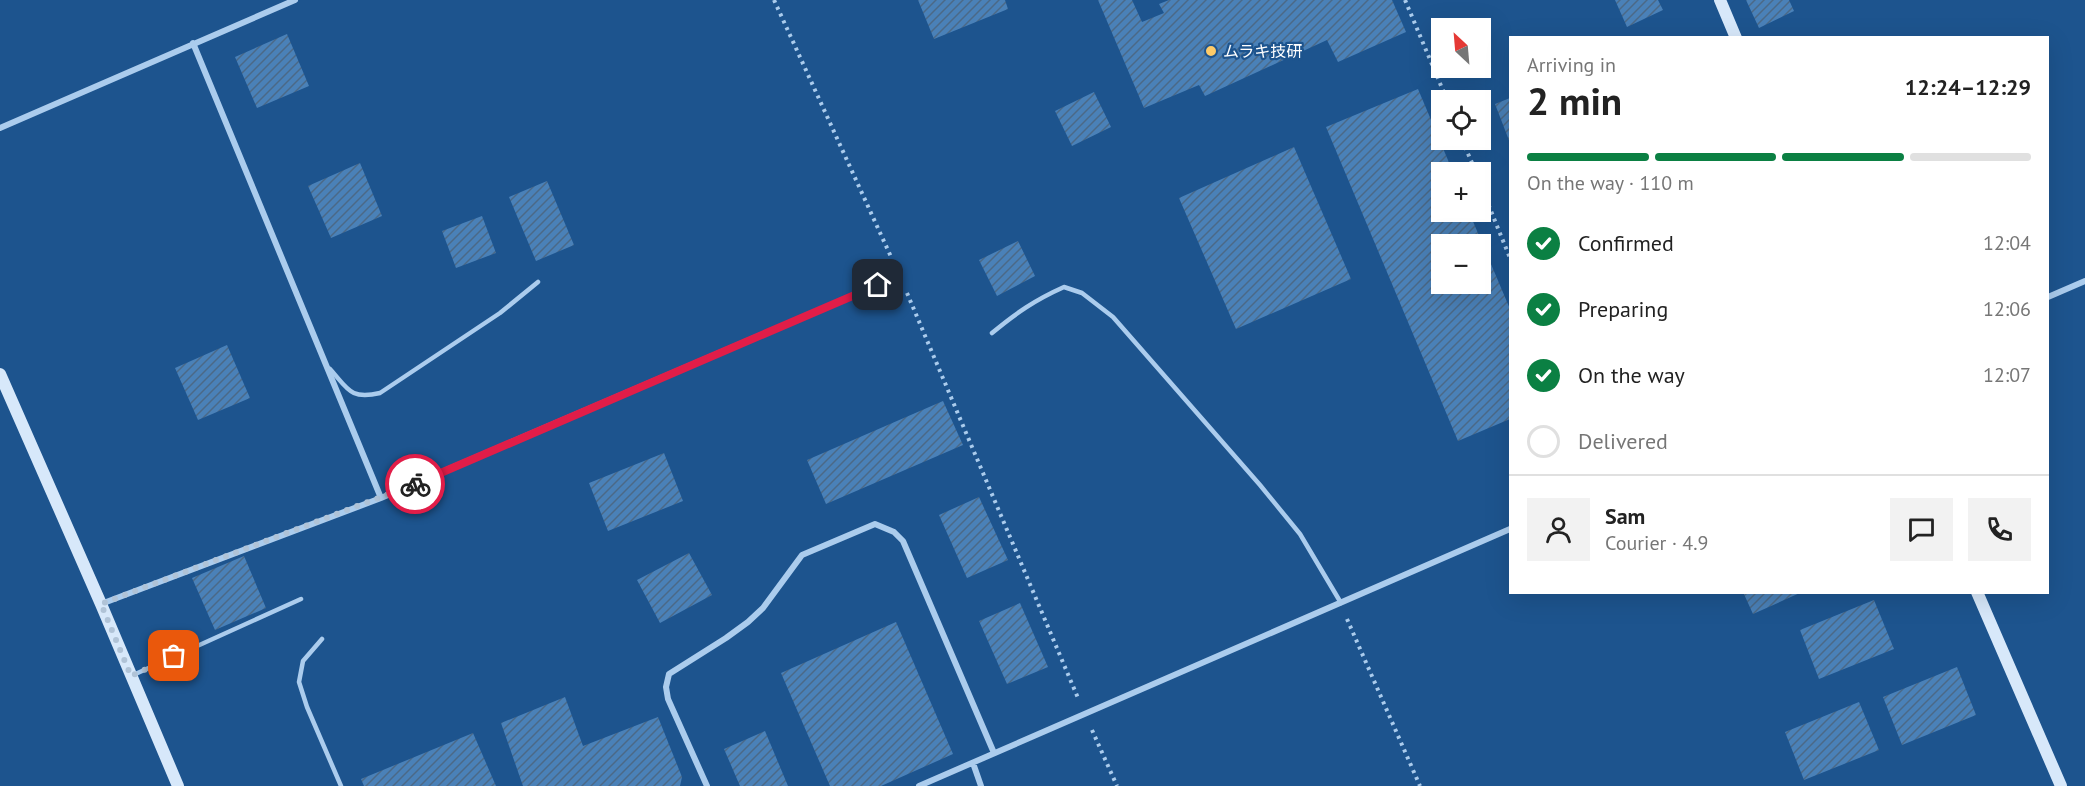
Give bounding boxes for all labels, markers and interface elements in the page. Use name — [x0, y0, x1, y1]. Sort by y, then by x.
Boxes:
north arrow — [1431, 18, 1491, 78]
map controls — [1431, 18, 1491, 294]
place label: ムラキ技研 — [1223, 41, 1302, 61]
marker: ムラキ技研 — [1204, 44, 1218, 58]
text: Arriving in — [1527, 52, 1616, 78]
text: 12:24–12:29 — [1905, 73, 2031, 101]
text: 2 min — [1527, 75, 1622, 126]
button: locate — [1431, 90, 1491, 150]
button: + — [1431, 162, 1491, 222]
text: On the way · 110 m — [1527, 170, 1694, 196]
icon: check — [1527, 227, 1560, 260]
text: Confirmed — [1578, 229, 1674, 257]
text: 12:04 — [1983, 230, 2031, 256]
button: − — [1431, 234, 1491, 294]
pin — [852, 259, 903, 310]
icon: home — [861, 268, 894, 301]
icon: check — [1527, 293, 1560, 326]
text: Preparing — [1578, 295, 1668, 323]
text: 12:06 — [1983, 296, 2031, 322]
icon: check — [1527, 359, 1560, 392]
text: On the way — [1578, 361, 1685, 389]
text: 12:07 — [1983, 362, 2031, 388]
text: Delivered — [1578, 427, 1668, 455]
courier — [385, 454, 445, 514]
icon: bike — [399, 468, 432, 501]
button: person — [1527, 498, 1590, 561]
button: chat — [1890, 498, 1953, 561]
button: phone — [1968, 498, 2031, 561]
text: Sam — [1605, 502, 1645, 530]
text: Courier · 4.9 — [1605, 530, 1708, 556]
pin — [148, 630, 199, 681]
icon: bag — [157, 639, 190, 672]

